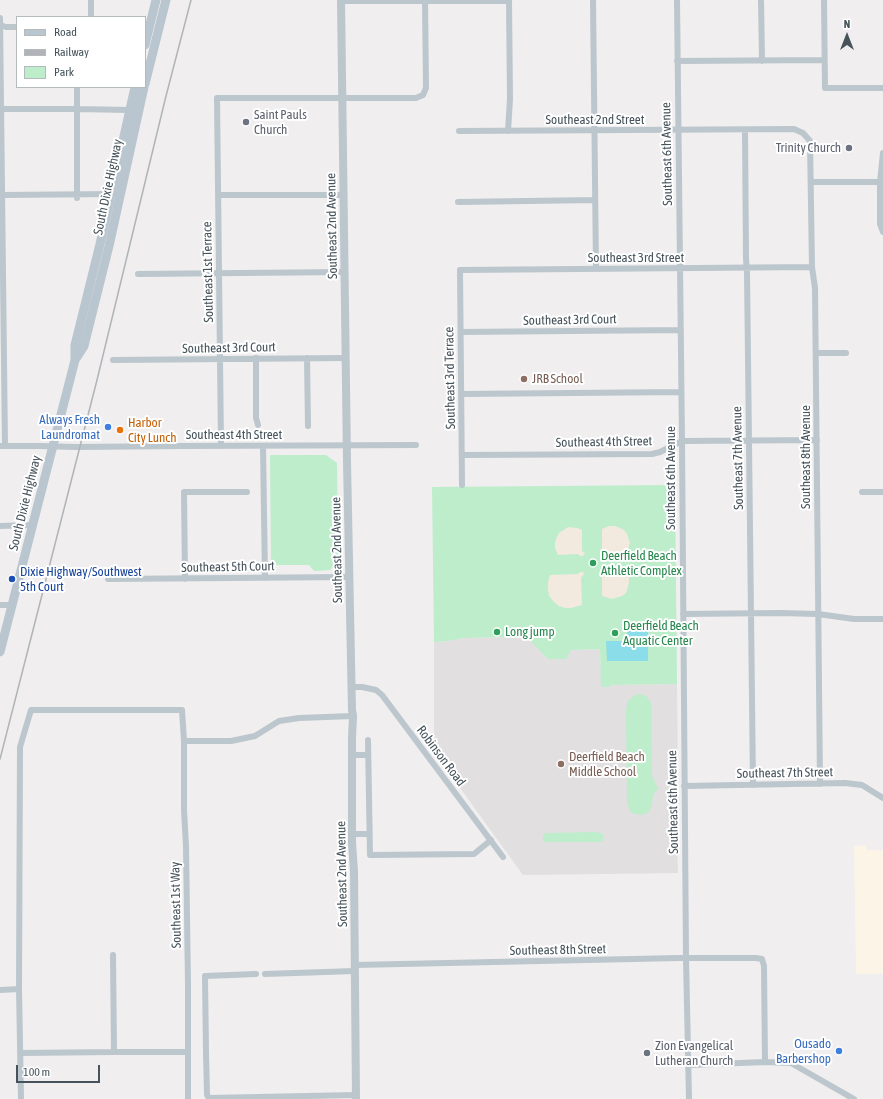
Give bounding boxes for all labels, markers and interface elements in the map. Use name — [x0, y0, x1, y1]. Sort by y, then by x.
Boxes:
legend — [16, 16, 146, 88]
north arrow — [827, 16, 867, 56]
text: N — [844, 18, 850, 30]
text: Road — [54, 25, 77, 39]
text: Railway — [54, 45, 89, 59]
text: Park — [54, 65, 74, 79]
street label: Southeast 6th Avenue — [658, 102, 676, 206]
place label: Saint Pauls Church — [254, 107, 307, 138]
street label: Southeast 2nd Street — [546, 112, 644, 128]
marker: Saint Pauls Church — [241, 117, 251, 127]
street label: South Dixie Highway — [90, 138, 126, 236]
place label: Trinity Church — [776, 140, 841, 156]
marker: Trinity Church — [844, 143, 854, 153]
street label: Southeast 2nd Avenue — [323, 173, 341, 279]
street label: Southeast 1st Terrace — [199, 221, 217, 323]
street label: Southeast 3rd Street — [588, 250, 684, 266]
street label: Southeast 3rd Court — [523, 311, 617, 329]
street label: Southeast 3rd Terrace — [441, 326, 459, 430]
street label: Southeast 3rd Court — [182, 339, 276, 357]
place label: JRB School — [532, 371, 583, 387]
marker: JRB School — [519, 374, 529, 384]
street label: Southeast 8th Avenue — [798, 405, 814, 509]
street label: Southeast 7th Avenue — [729, 406, 747, 510]
place label: Always Fresh Laundromat — [39, 412, 100, 443]
place label: Harbor City Lunch — [128, 415, 176, 446]
marker: Always Fresh Laundromat — [103, 422, 113, 432]
marker: Harbor City Lunch — [115, 425, 125, 435]
street label: Southeast 6th Avenue — [663, 426, 679, 530]
street label: Southeast 4th Street — [186, 427, 282, 443]
street label: Southeast 4th Street — [556, 433, 652, 451]
street label: South Dixie Highway — [6, 454, 44, 552]
street label: Southeast 2nd Avenue — [328, 497, 346, 603]
place label: Deerfield Beach Athletic Complex — [601, 548, 682, 579]
street label: Southeast 5th Court — [181, 558, 275, 576]
marker: Deerfield Beach Athletic Complex — [588, 558, 598, 568]
place label: Dixie Highway/Southwest 5th Court — [20, 564, 142, 595]
marker: Dixie Highway/Southwest 5th Court — [7, 574, 17, 584]
place label: Deerfield Beach Aquatic Center — [623, 618, 699, 649]
place label: Long jump — [505, 624, 555, 640]
marker: Long jump — [492, 627, 502, 637]
marker: Deerfield Beach Aquatic Center — [610, 628, 620, 638]
street label: Robinson Road — [413, 723, 469, 789]
place label: Deerfield Beach Middle School — [569, 749, 645, 780]
street label: Southeast 6th Avenue — [664, 750, 682, 854]
marker: Deerfield Beach Middle School — [556, 759, 566, 769]
street label: Southeast 7th Street — [737, 764, 833, 782]
street label: Southeast 2nd Avenue — [333, 821, 351, 927]
street label: Southeast 1st Way — [167, 862, 185, 948]
street label: Southeast 8th Street — [510, 941, 606, 959]
place label: Ousado Barbershop — [776, 1036, 831, 1067]
place label: Zion Evangelical Lutheran Church — [655, 1038, 733, 1069]
marker: Ousado Barbershop — [834, 1046, 844, 1056]
marker: Zion Evangelical Lutheran Church — [642, 1048, 652, 1058]
scale bar — [18, 1057, 102, 1083]
text: 100 m — [23, 1065, 50, 1079]

